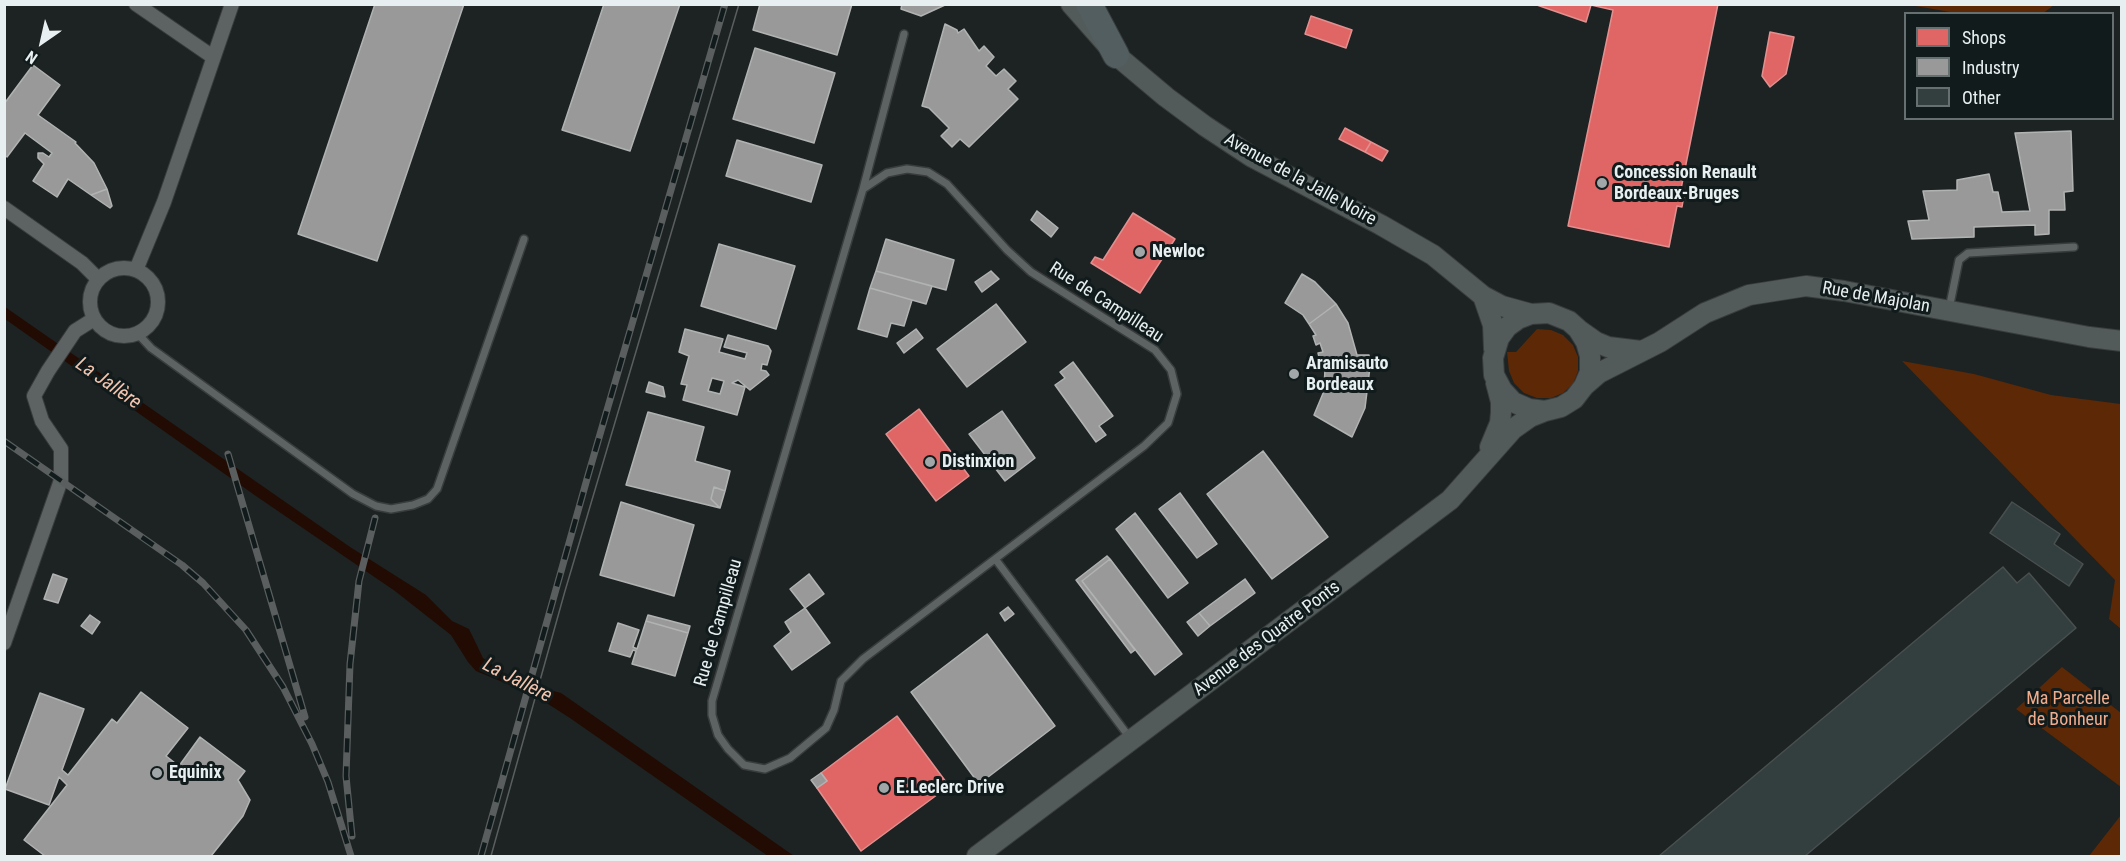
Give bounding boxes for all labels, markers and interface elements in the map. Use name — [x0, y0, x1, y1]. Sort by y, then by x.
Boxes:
north arrow — [12, 12, 72, 72]
legend — [1904, 12, 2114, 120]
text: Shops — [1962, 27, 2006, 48]
text: N — [22, 47, 41, 68]
text: Industry — [1962, 57, 2020, 78]
text: Other — [1962, 87, 2001, 108]
street label: Avenue de la Jalle Noire — [1220, 129, 1380, 231]
place label: Concession Renault Bordeaux-Bruges — [1614, 162, 1757, 204]
marker: Concession Renault Bordeaux-Bruges — [1595, 176, 1609, 190]
place label: Newloc — [1152, 241, 1205, 263]
marker: Newloc — [1133, 245, 1147, 259]
street label: Rue de Campilleau — [1045, 258, 1167, 348]
street label: Rue de Majolan — [1820, 278, 1932, 318]
water label: La Jallère — [71, 353, 145, 415]
place label: Aramisauto Bordeaux — [1306, 353, 1389, 395]
marker: Aramisauto Bordeaux — [1287, 367, 1301, 381]
place label: Distinxion — [942, 451, 1014, 473]
marker: Distinxion — [923, 455, 937, 469]
street label: Rue de Campilleau — [690, 557, 748, 689]
street label: Avenue des Quatre Ponts — [1189, 577, 1345, 701]
water label: La Jallère — [478, 653, 556, 709]
park label: Ma Parcelle de Bonheur — [2026, 688, 2110, 730]
place label: Equinix — [169, 762, 222, 784]
marker: Equinix — [150, 766, 164, 780]
place label: E.Leclerc Drive — [896, 777, 1004, 799]
marker: E.Leclerc Drive — [877, 781, 891, 795]

